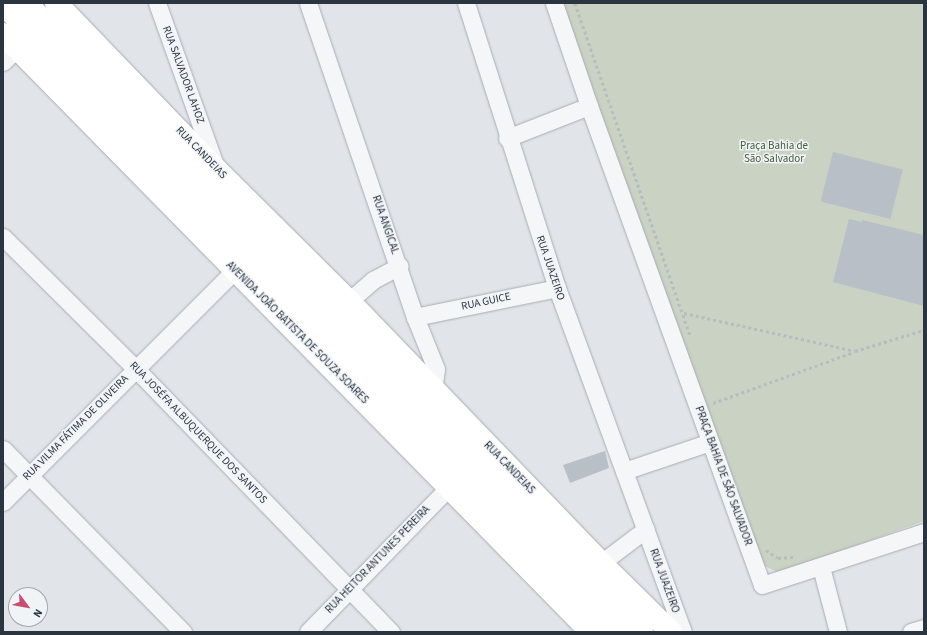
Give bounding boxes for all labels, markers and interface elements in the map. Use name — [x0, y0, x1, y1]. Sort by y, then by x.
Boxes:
street label: RUA SALVADOR LAHOZ — [159, 24, 207, 126]
street label: RUA CANDEIAS — [173, 124, 229, 182]
park label: Praça Bahia de São Salvador — [740, 140, 808, 166]
street label: RUA ANGICAL — [369, 194, 401, 256]
street label: RUA JUAZEIRO — [533, 234, 567, 302]
street label: AVENIDA JOÃO BATISTA DE SOUZA SOARES — [223, 259, 371, 407]
street label: RUA GUICE — [460, 290, 512, 314]
street label: RUA JOSÉFA ALBUQUERQUE DOS SANTOS — [126, 359, 270, 507]
street label: RUA VILMA FÁTIMA DE OLIVEIRA — [21, 373, 131, 483]
street label: PRAÇA BAHIA DE SÃO SALVADOR — [692, 404, 754, 548]
street label: RUA CANDEIAS — [481, 439, 537, 497]
street label: RUA HEITOR ANTUNES PEREIRA — [323, 503, 433, 617]
street label: RUA JUAZEIRO — [646, 547, 682, 615]
north arrow — [8, 587, 48, 627]
text: N — [29, 606, 46, 620]

